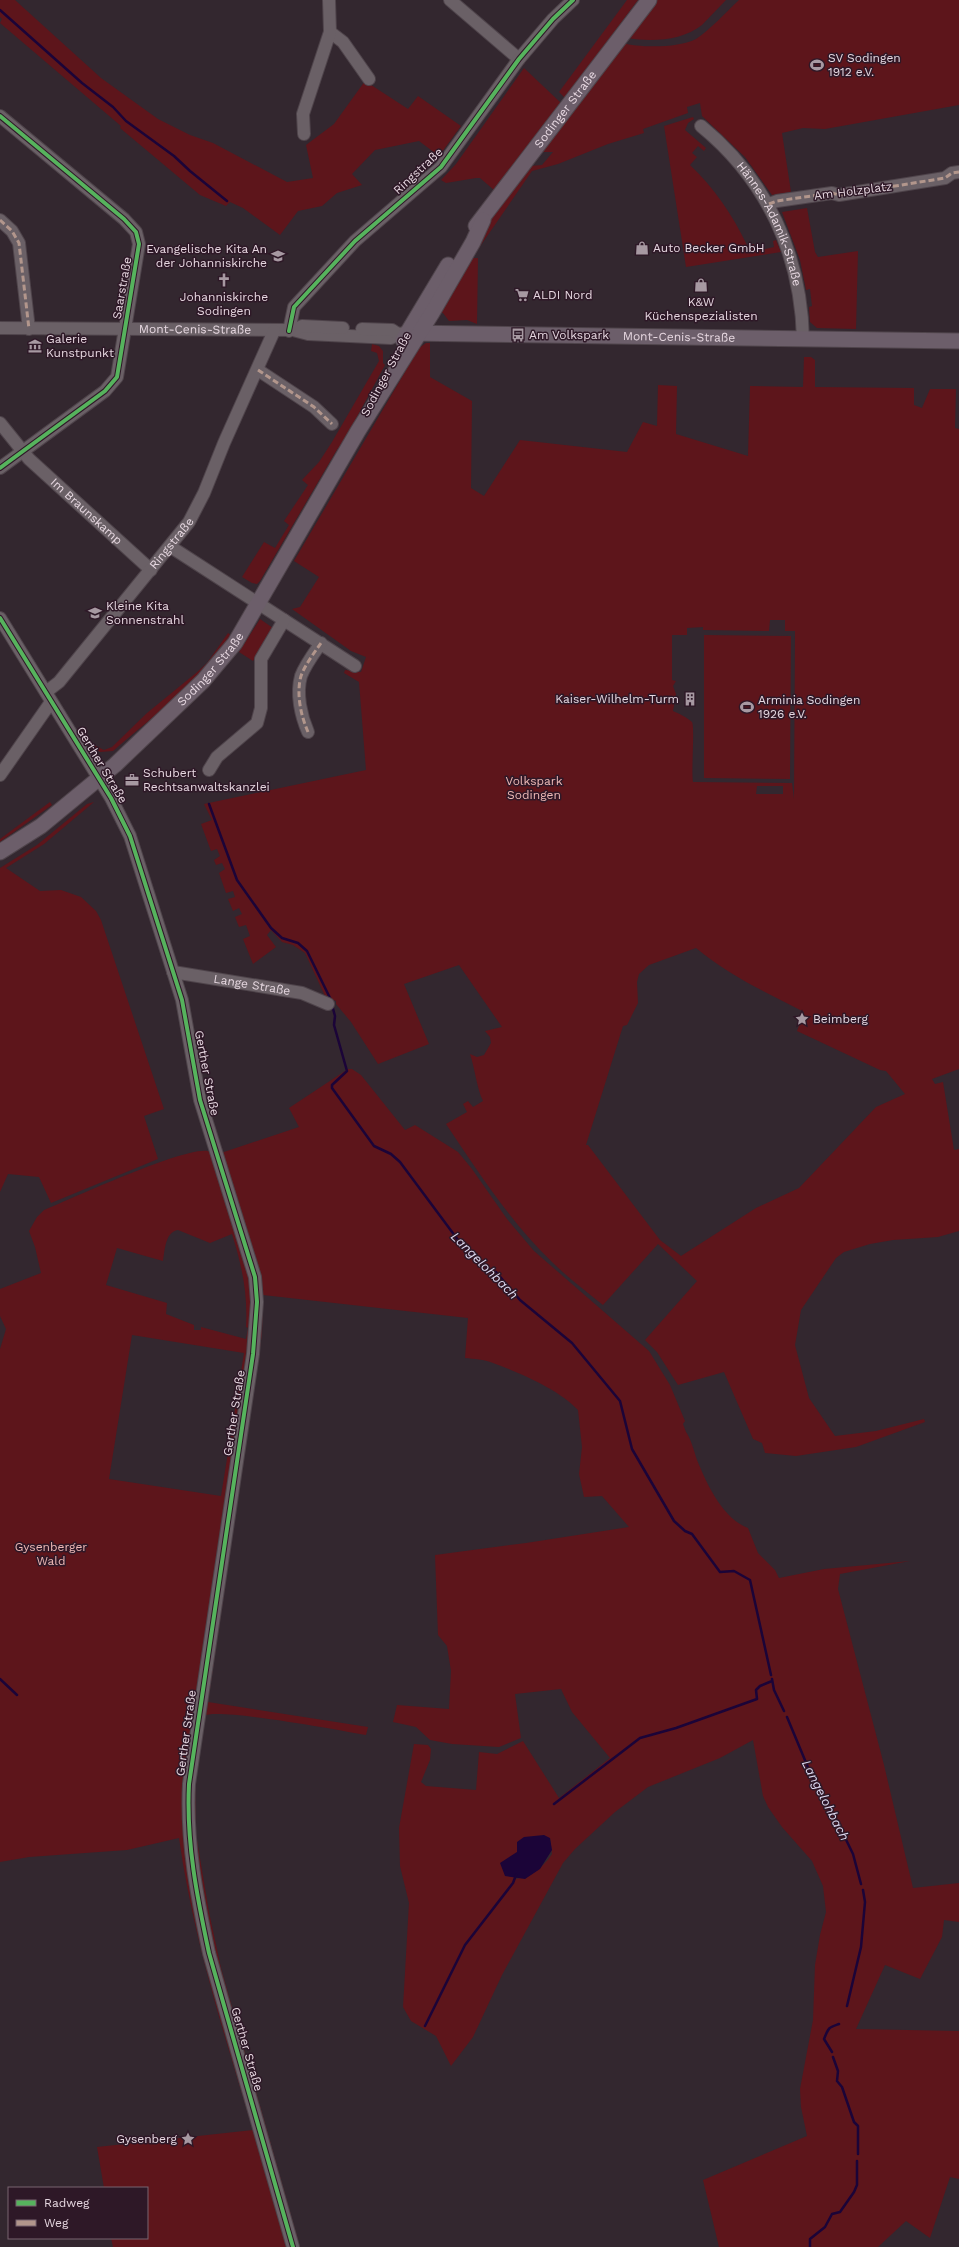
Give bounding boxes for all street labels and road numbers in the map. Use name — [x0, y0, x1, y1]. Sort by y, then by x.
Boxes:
street label: Sodinger Straße — [531, 68, 599, 151]
street label: Ringstraße — [391, 145, 446, 197]
street label: Hännes-Adamik-Straße — [734, 159, 804, 287]
street label: Am Holzplatz — [813, 179, 893, 203]
street label: Saarstraße — [110, 256, 134, 320]
street label: Mont-Cenis-Straße — [139, 322, 251, 337]
street label: Sodinger Straße — [358, 329, 414, 419]
street label: Mont-Cenis-Straße — [623, 329, 735, 345]
street label: Im Braunskamp — [48, 475, 125, 547]
street label: Ringstraße — [147, 516, 197, 572]
street label: Sodinger Straße — [174, 630, 247, 709]
street label: Gerther Straße — [74, 724, 130, 806]
street label: Lange Straße — [213, 972, 291, 998]
street label: Gerther Straße — [192, 1029, 222, 1117]
street label: Gerther Straße — [220, 1369, 248, 1457]
street label: Gerther Straße — [173, 1689, 199, 1777]
street label: Gerther Straße — [228, 2005, 266, 2093]

